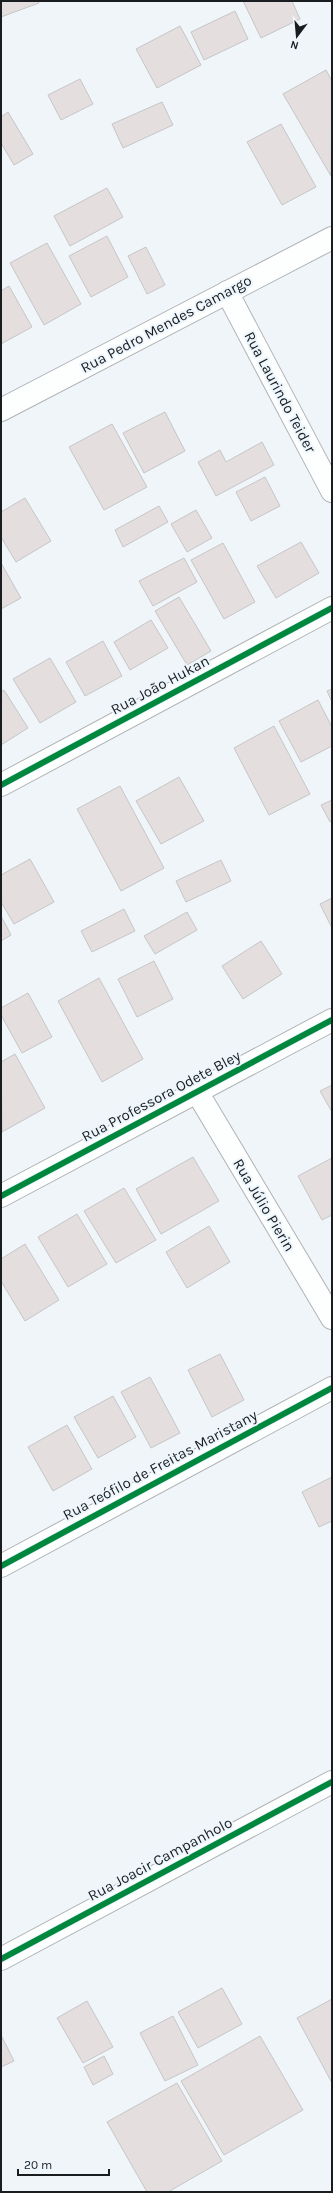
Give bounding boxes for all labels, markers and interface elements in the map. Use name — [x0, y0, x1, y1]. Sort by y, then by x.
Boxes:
north arrow — [277, 16, 317, 56]
text: N — [289, 38, 300, 52]
street label: Rua Pedro Mendes Camargo — [77, 271, 255, 377]
street label: Rua Laurindo Teider — [240, 328, 320, 456]
street label: Rua João Hukan — [108, 651, 212, 719]
street label: Rua Professora Odete Bley — [78, 1046, 244, 1146]
street label: Rua Júlio Pierin — [229, 1155, 299, 1255]
street label: Rua Teófilo de Freitas Maristany — [60, 1406, 260, 1524]
street label: Rua Joacir Campanholo — [85, 1813, 235, 1905]
scale bar — [18, 2151, 109, 2177]
text: 20 m — [24, 2158, 52, 2172]

